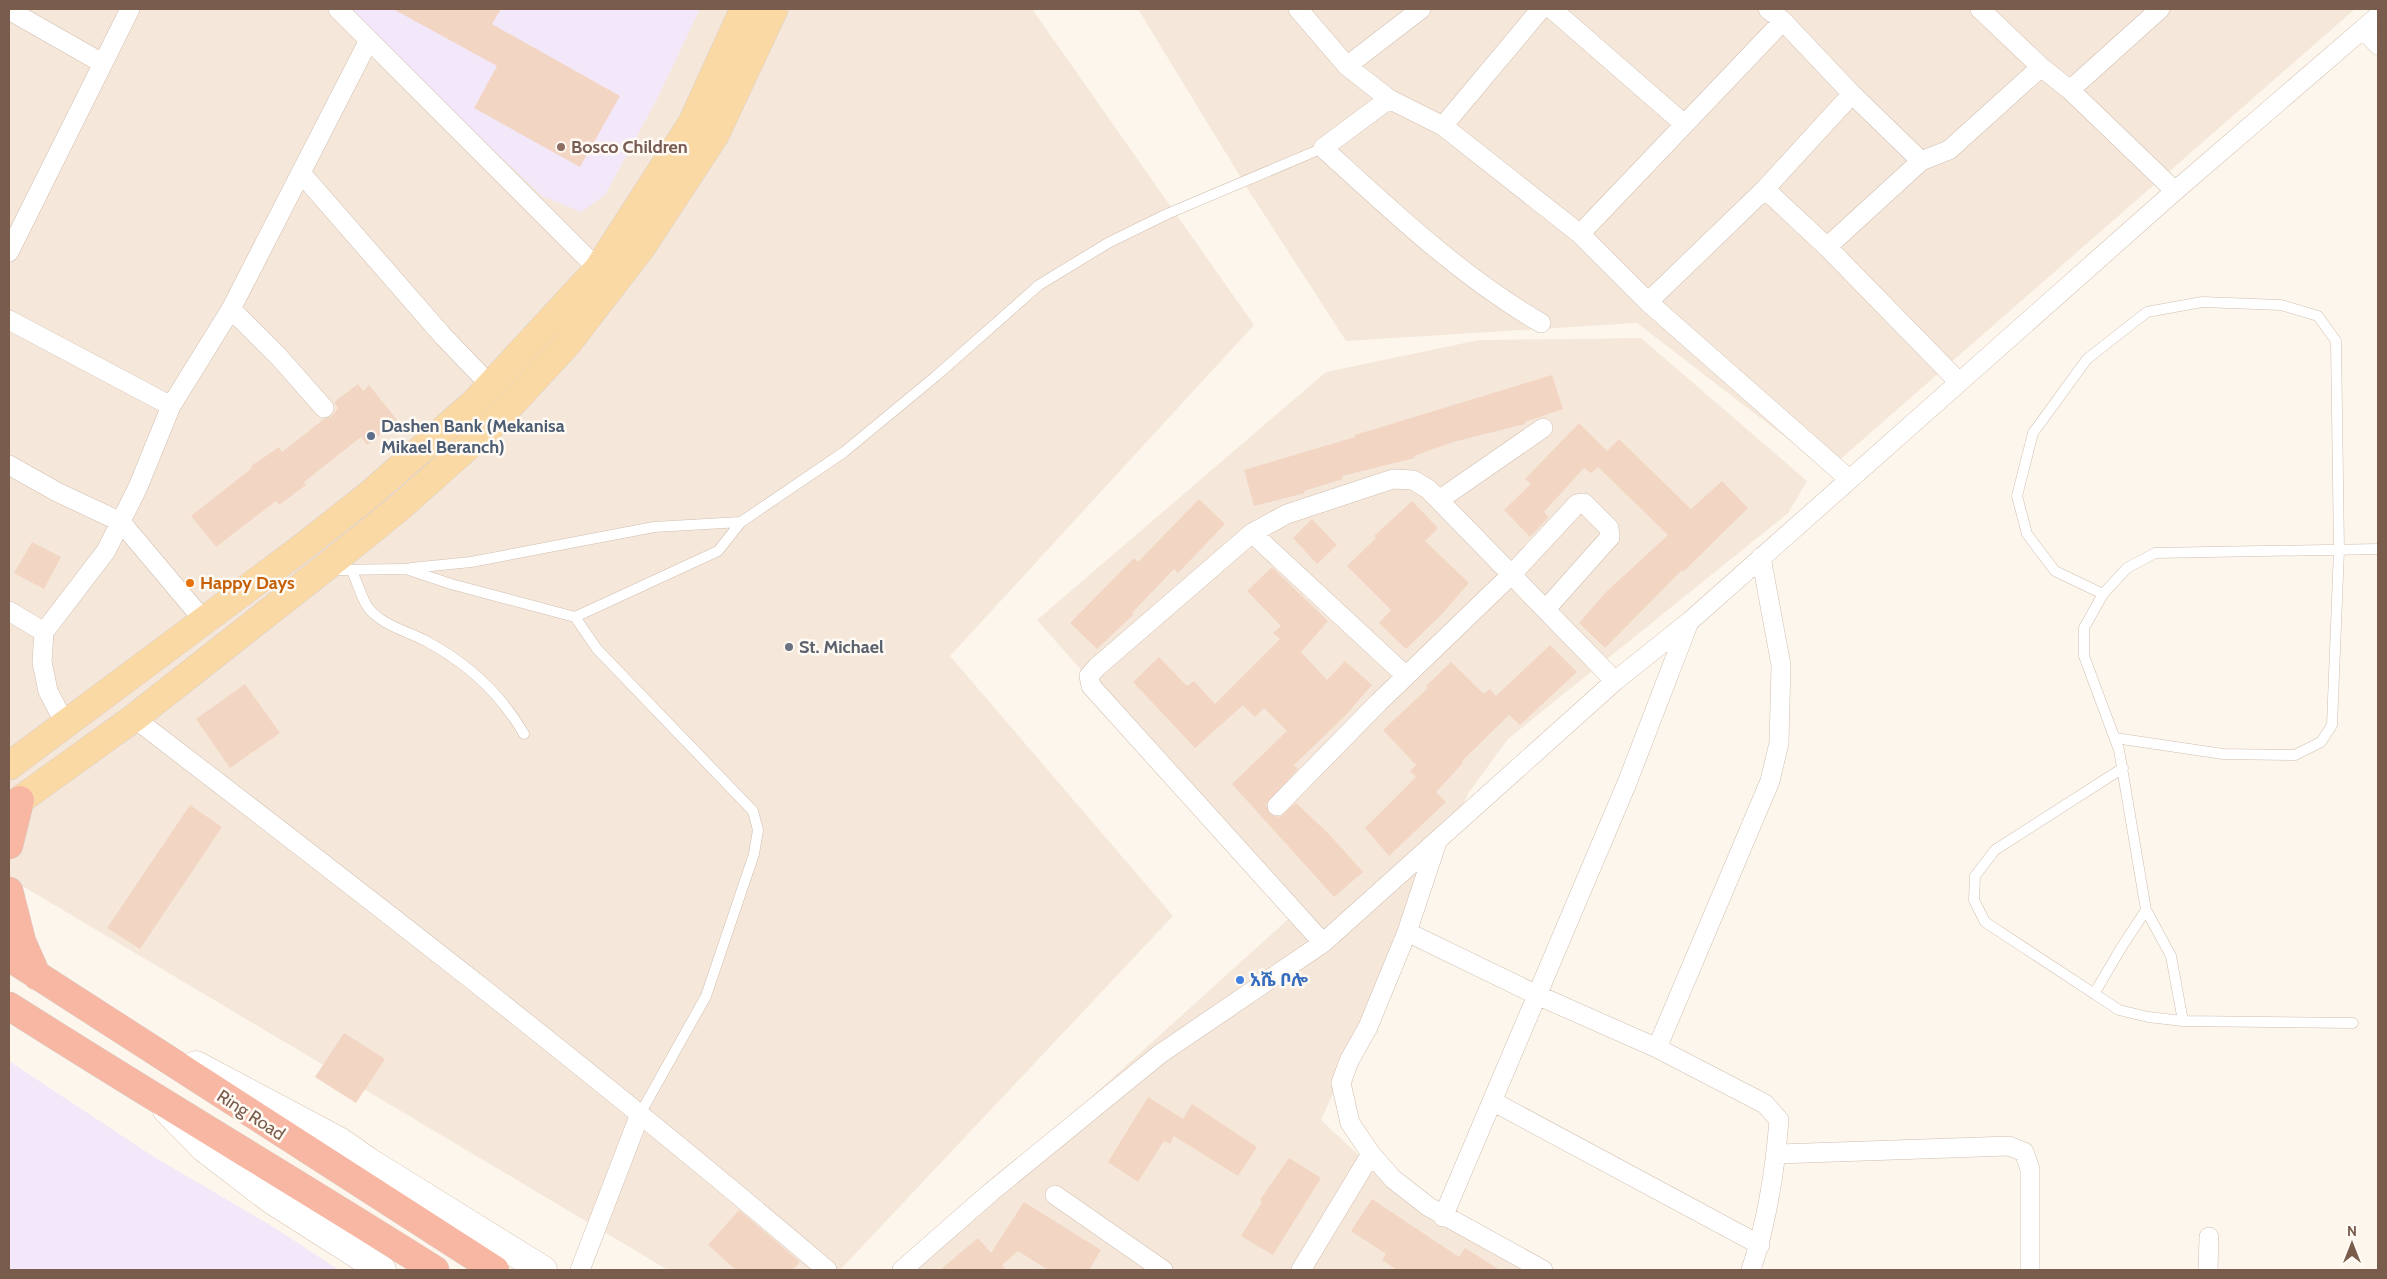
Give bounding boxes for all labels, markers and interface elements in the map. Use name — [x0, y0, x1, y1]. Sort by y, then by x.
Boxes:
place label: Bosco Children — [571, 136, 688, 158]
marker: Bosco Children — [555, 141, 567, 153]
place label: Dashen Bank (Mekanisa Mikael Beranch) — [381, 415, 565, 458]
marker: Dashen Bank (Mekanisa Mikael Beranch) — [365, 430, 377, 442]
place label: Happy Days — [200, 572, 295, 594]
marker: Happy Days — [184, 577, 196, 589]
place label: St. Michael — [799, 636, 884, 658]
marker: St. Michael — [783, 641, 795, 653]
place label: አሼ ቦሎ — [1250, 969, 1308, 991]
marker: አሼ ቦሎ — [1234, 974, 1246, 986]
street label: Ring Road — [213, 1085, 289, 1145]
north arrow — [2327, 1219, 2377, 1269]
text: N — [2347, 1222, 2357, 1240]

